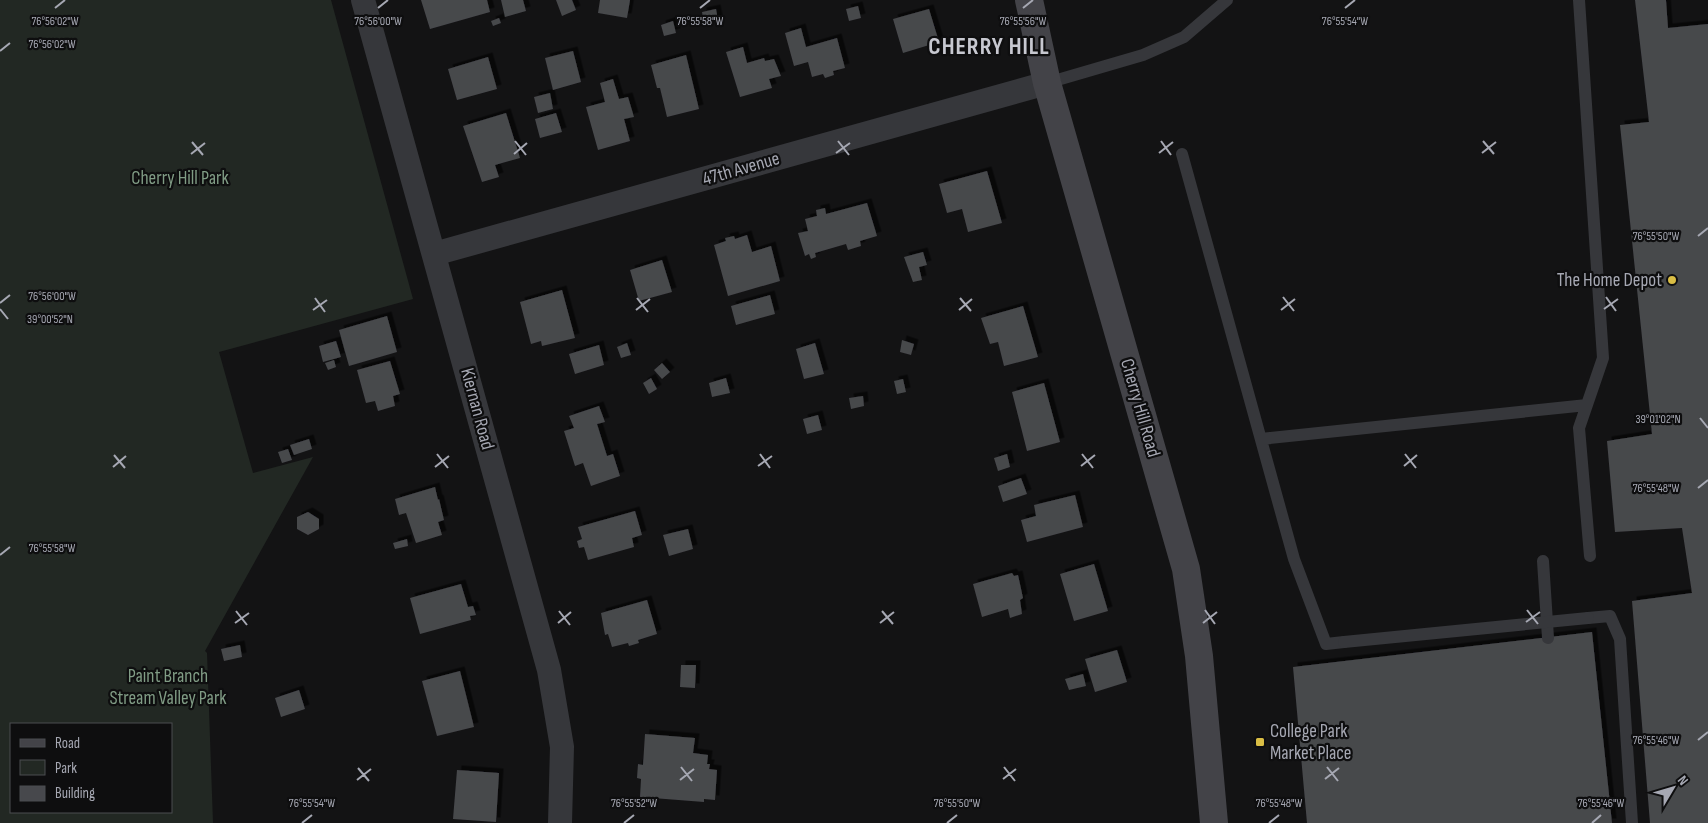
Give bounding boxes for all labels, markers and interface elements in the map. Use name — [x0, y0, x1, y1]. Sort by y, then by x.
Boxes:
text: 76°56'02"W — [31, 14, 79, 29]
text: 76°56'00"W — [354, 14, 402, 29]
text: 76°55'58"W — [677, 14, 723, 29]
text: 76°55'56"W — [1000, 14, 1046, 29]
text: 76°55'54"W — [1322, 14, 1368, 29]
district label: CHERRY HILL — [928, 32, 1050, 61]
text: 76°56'02"W — [28, 37, 76, 52]
street label: 47th Avenue — [700, 147, 782, 191]
park label: Cherry Hill Park — [131, 167, 229, 190]
text: 76°55'50"W — [1633, 229, 1679, 244]
place label: The Home Depot — [1557, 269, 1662, 292]
marker: The Home Depot — [1666, 274, 1678, 286]
text: 76°56'00"W — [28, 289, 76, 304]
text: 39°00'52"N — [27, 312, 73, 327]
street label: Cherry Hill Road — [1115, 356, 1165, 460]
street label: Kiernan Road — [455, 366, 499, 452]
text: 39°01'02"N — [1635, 412, 1681, 427]
text: 76°55'48"W — [1633, 481, 1680, 496]
text: 76°55'58"W — [29, 541, 75, 556]
park label: Paint Branch Stream Valley Park — [109, 665, 227, 710]
place label: College Park Market Place — [1270, 720, 1351, 765]
legend — [10, 723, 172, 813]
text: 76°55'46"W — [1633, 733, 1680, 748]
text: Road — [55, 734, 80, 753]
marker: College Park Market Place — [1254, 736, 1266, 748]
text: Park — [55, 759, 77, 778]
north arrow — [1648, 763, 1698, 813]
text: N — [1674, 772, 1692, 788]
text: Building — [55, 784, 95, 803]
text: 76°55'54"W — [289, 796, 335, 811]
text: 76°55'52"W — [611, 796, 657, 811]
text: 76°55'50"W — [934, 796, 980, 811]
text: 76°55'48"W — [1256, 796, 1303, 811]
text: 76°55'46"W — [1578, 796, 1625, 811]

